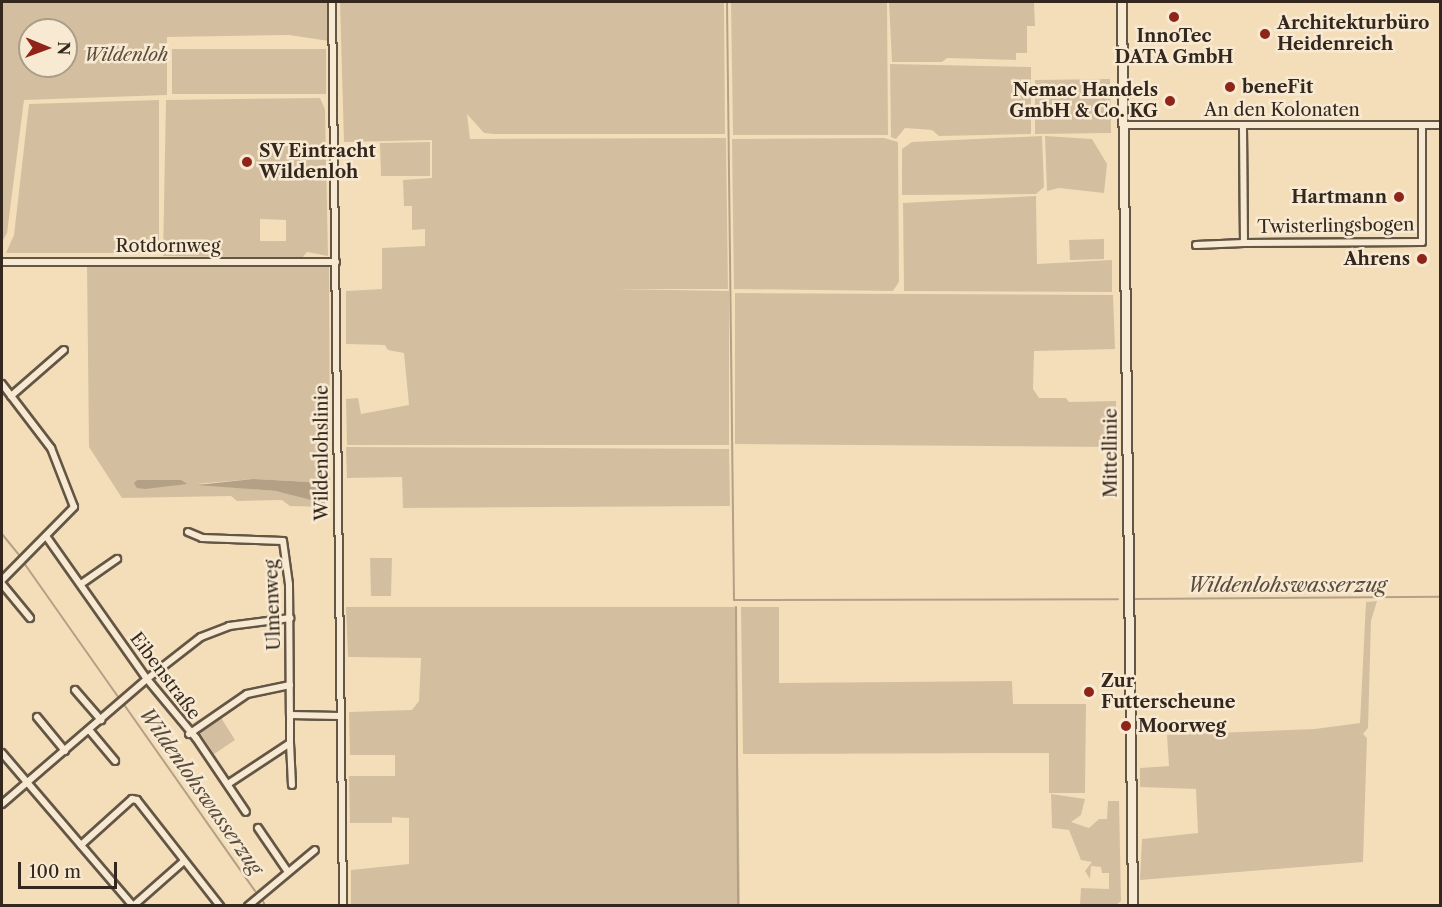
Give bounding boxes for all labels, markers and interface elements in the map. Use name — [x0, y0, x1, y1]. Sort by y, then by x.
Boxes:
marker: InnoTec DATA GmbH — [1167, 10, 1181, 24]
place label: Architekturbüro Heidenreich — [1277, 13, 1429, 56]
north arrow — [18, 18, 78, 78]
place label: InnoTec DATA GmbH — [1114, 26, 1234, 68]
marker: Architekturbüro Heidenreich — [1258, 27, 1272, 41]
text: N — [54, 41, 74, 55]
park label: Wildenloh — [84, 44, 168, 66]
place label: beneFit — [1242, 76, 1313, 98]
place label: Nemac Handels GmbH & Co. KG — [1009, 80, 1158, 122]
marker: beneFit — [1223, 80, 1237, 94]
marker: Nemac Handels GmbH & Co. KG — [1163, 94, 1177, 108]
street label: An den Kolonaten — [1204, 99, 1360, 121]
place label: SV Eintracht Wildenloh — [259, 141, 376, 184]
marker: SV Eintracht Wildenloh — [240, 155, 254, 169]
place label: Hartmann — [1291, 186, 1387, 208]
marker: Hartmann — [1392, 190, 1406, 204]
street label: Twisterlingsbogen — [1257, 214, 1415, 238]
street label: Rotdornweg — [116, 235, 220, 257]
place label: Ahrens — [1344, 248, 1410, 270]
marker: Ahrens — [1415, 252, 1429, 266]
street label: Wildenlohslinie — [311, 385, 333, 521]
street label: Mittellinie — [1100, 408, 1122, 498]
street label: Ulmenweg — [261, 559, 285, 651]
water label: Wildenlohswasserzug — [1187, 573, 1387, 597]
street label: Eibenstraße — [125, 628, 205, 724]
place label: Zur Futterscheune — [1101, 671, 1236, 714]
marker: Zur Futterscheune — [1082, 685, 1096, 699]
water label: Wildenlohswasserzug — [134, 703, 268, 879]
place label: Moorweg — [1138, 715, 1226, 737]
marker: Moorweg — [1119, 719, 1133, 733]
scale bar — [21, 850, 120, 888]
text: 100 m — [29, 861, 81, 883]

